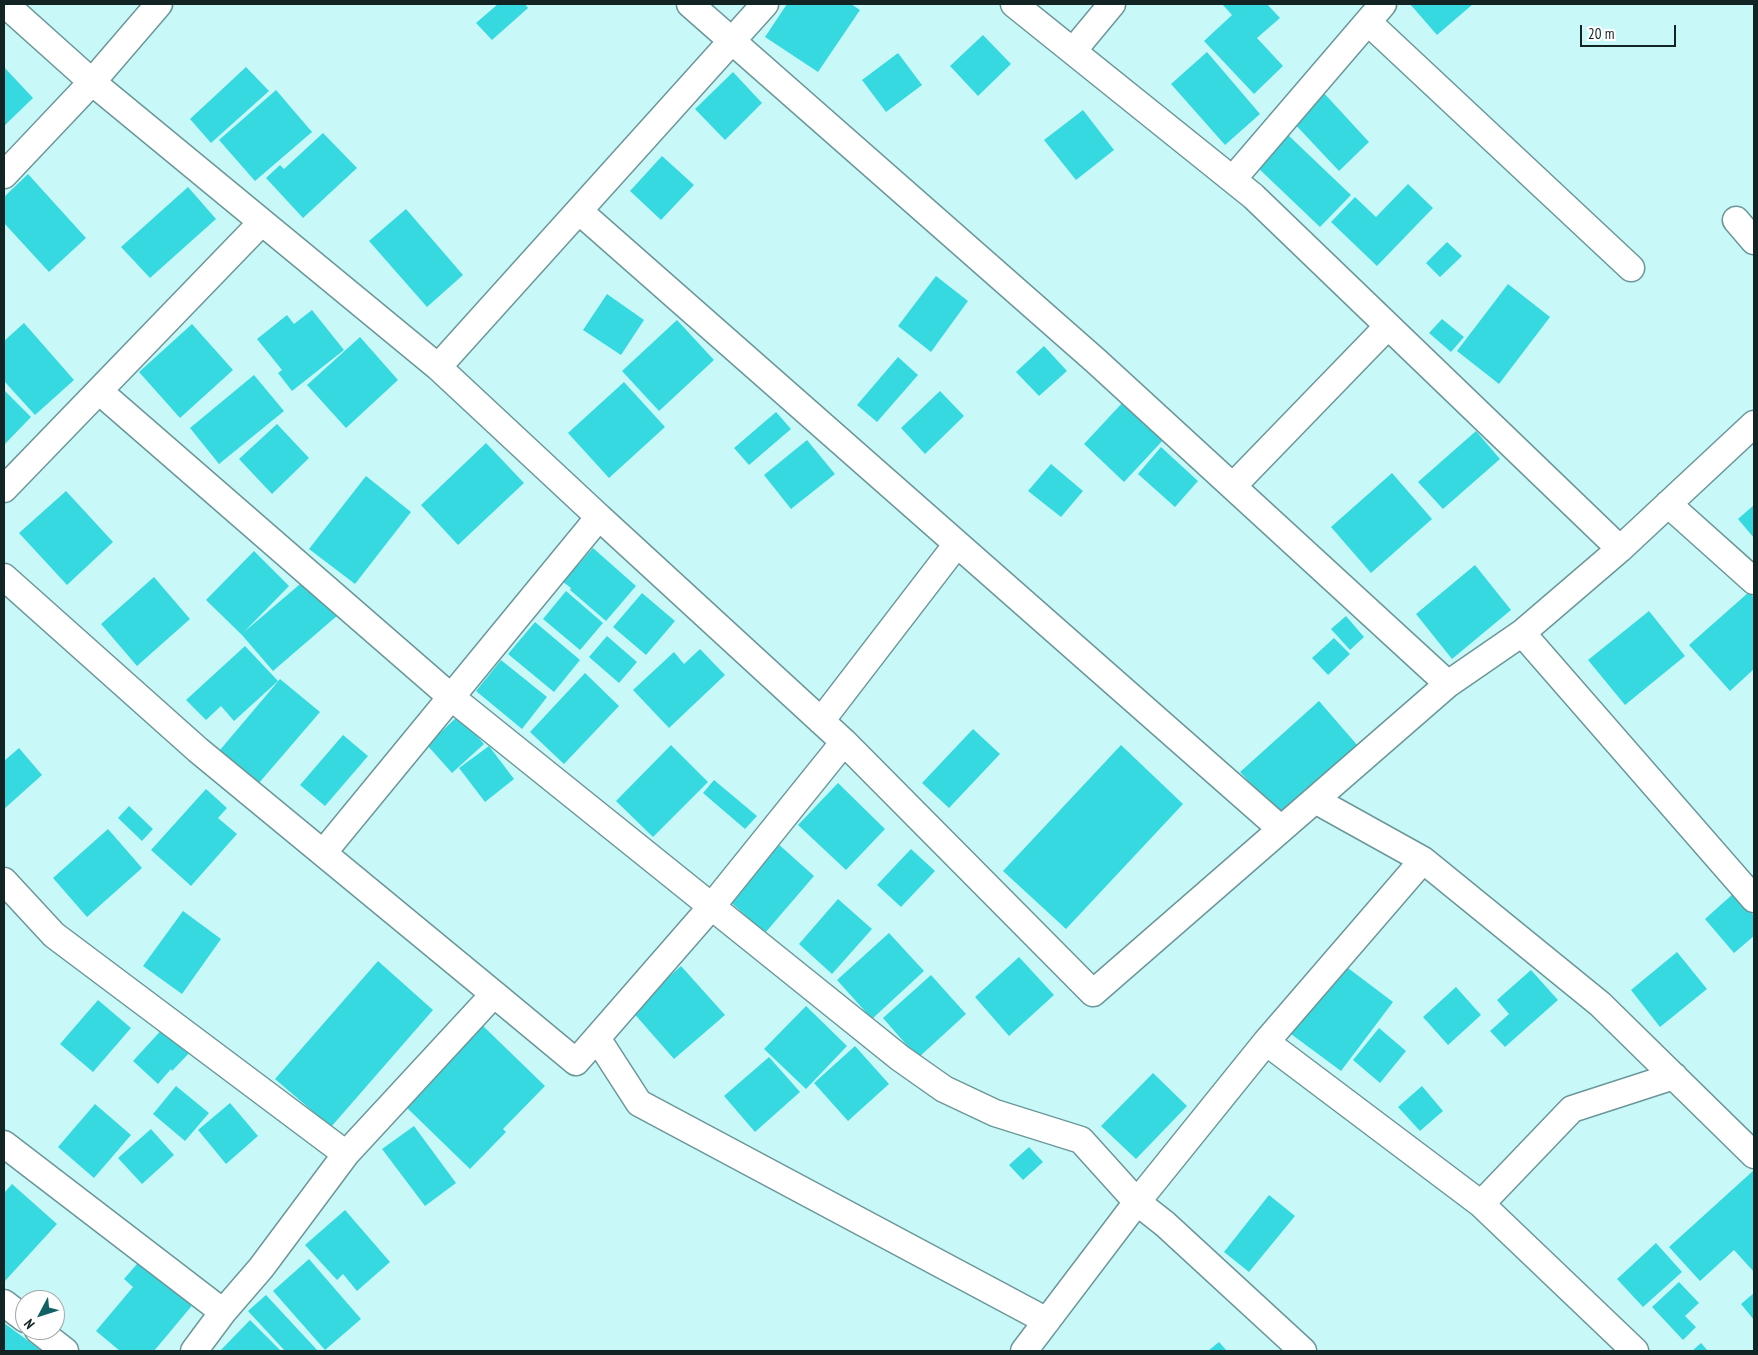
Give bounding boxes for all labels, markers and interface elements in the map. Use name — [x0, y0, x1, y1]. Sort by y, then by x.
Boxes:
scale bar — [1583, 15, 1679, 47]
text: 20 m — [1588, 24, 1614, 43]
north arrow — [15, 1290, 65, 1340]
text: N — [20, 1315, 39, 1333]

